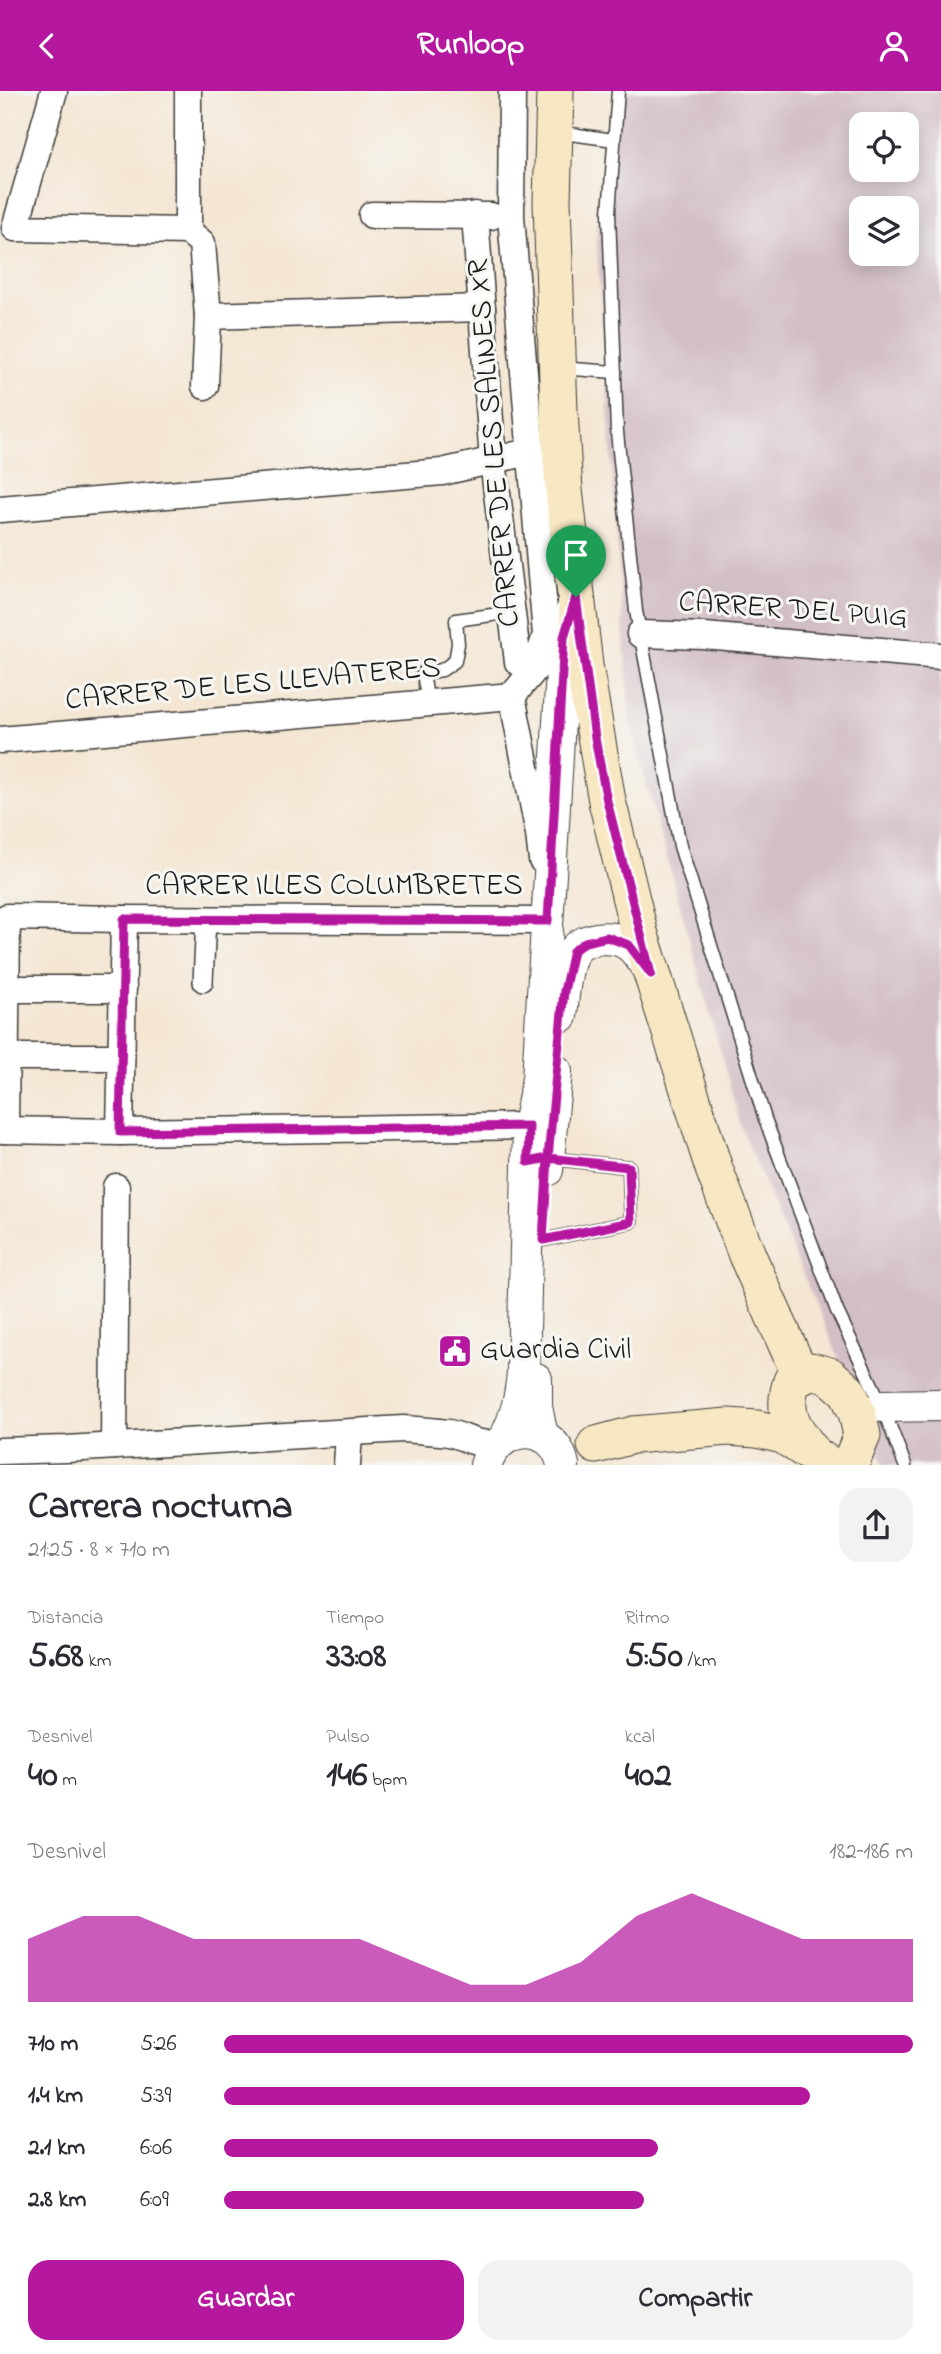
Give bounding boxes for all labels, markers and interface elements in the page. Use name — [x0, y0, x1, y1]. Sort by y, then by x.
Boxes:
text: Runloop — [417, 22, 524, 69]
icon: back — [28, 27, 66, 65]
icon: person — [875, 27, 913, 65]
map controls — [849, 112, 919, 266]
button: locate — [849, 112, 919, 182]
button: layers — [849, 196, 919, 266]
street label: CARRER DE LES SALINES XR — [457, 257, 533, 629]
pin — [546, 525, 606, 597]
icon: arrive — [557, 536, 595, 574]
street label: CARRER DEL PUIG — [677, 581, 909, 641]
street label: CARRER DE LES LLEVATERES — [64, 647, 442, 723]
street label: CARRER ILLES COLUMBRETES — [145, 865, 523, 909]
place label: Guardia Civil — [480, 1329, 631, 1373]
public building icon: Guardia Civil — [436, 1332, 474, 1370]
text: Carrera nocturna — [28, 1480, 293, 1536]
button: share — [839, 1488, 913, 1562]
text: 21:25 · 8 × 710 m — [28, 1534, 170, 1567]
text: Distancia — [28, 1605, 103, 1632]
text: Tiempo — [326, 1605, 384, 1632]
text: Ritmo — [625, 1605, 670, 1632]
text: 5.68 — [28, 1632, 84, 1683]
text: 33:08 — [326, 1632, 386, 1683]
text: 5:50 — [625, 1632, 683, 1683]
text: km — [84, 1648, 112, 1675]
text: /km — [683, 1648, 717, 1675]
text: Desnivel — [28, 1724, 93, 1751]
text: Pulso — [326, 1724, 370, 1751]
text: kcal — [625, 1724, 655, 1751]
text: 40 — [28, 1751, 58, 1802]
text: 146 — [326, 1751, 367, 1802]
text: 402 — [625, 1751, 672, 1802]
text: m — [58, 1767, 77, 1794]
text: bpm — [367, 1767, 407, 1794]
text: Desnivel — [28, 1836, 106, 1869]
text: 182–186 m — [829, 1836, 913, 1869]
text: 710 m — [28, 2028, 78, 2061]
text: 5:26 — [140, 2028, 177, 2061]
text: 1.4 km — [28, 2080, 83, 2113]
text: 5:39 — [140, 2080, 172, 2113]
text: 2.1 km — [28, 2132, 85, 2165]
text: 6:06 — [140, 2132, 172, 2165]
text: 2.8 km — [28, 2184, 86, 2217]
text: 6:09 — [140, 2184, 169, 2217]
button: Guardar — [28, 2260, 464, 2340]
button: Compartir — [478, 2260, 913, 2340]

